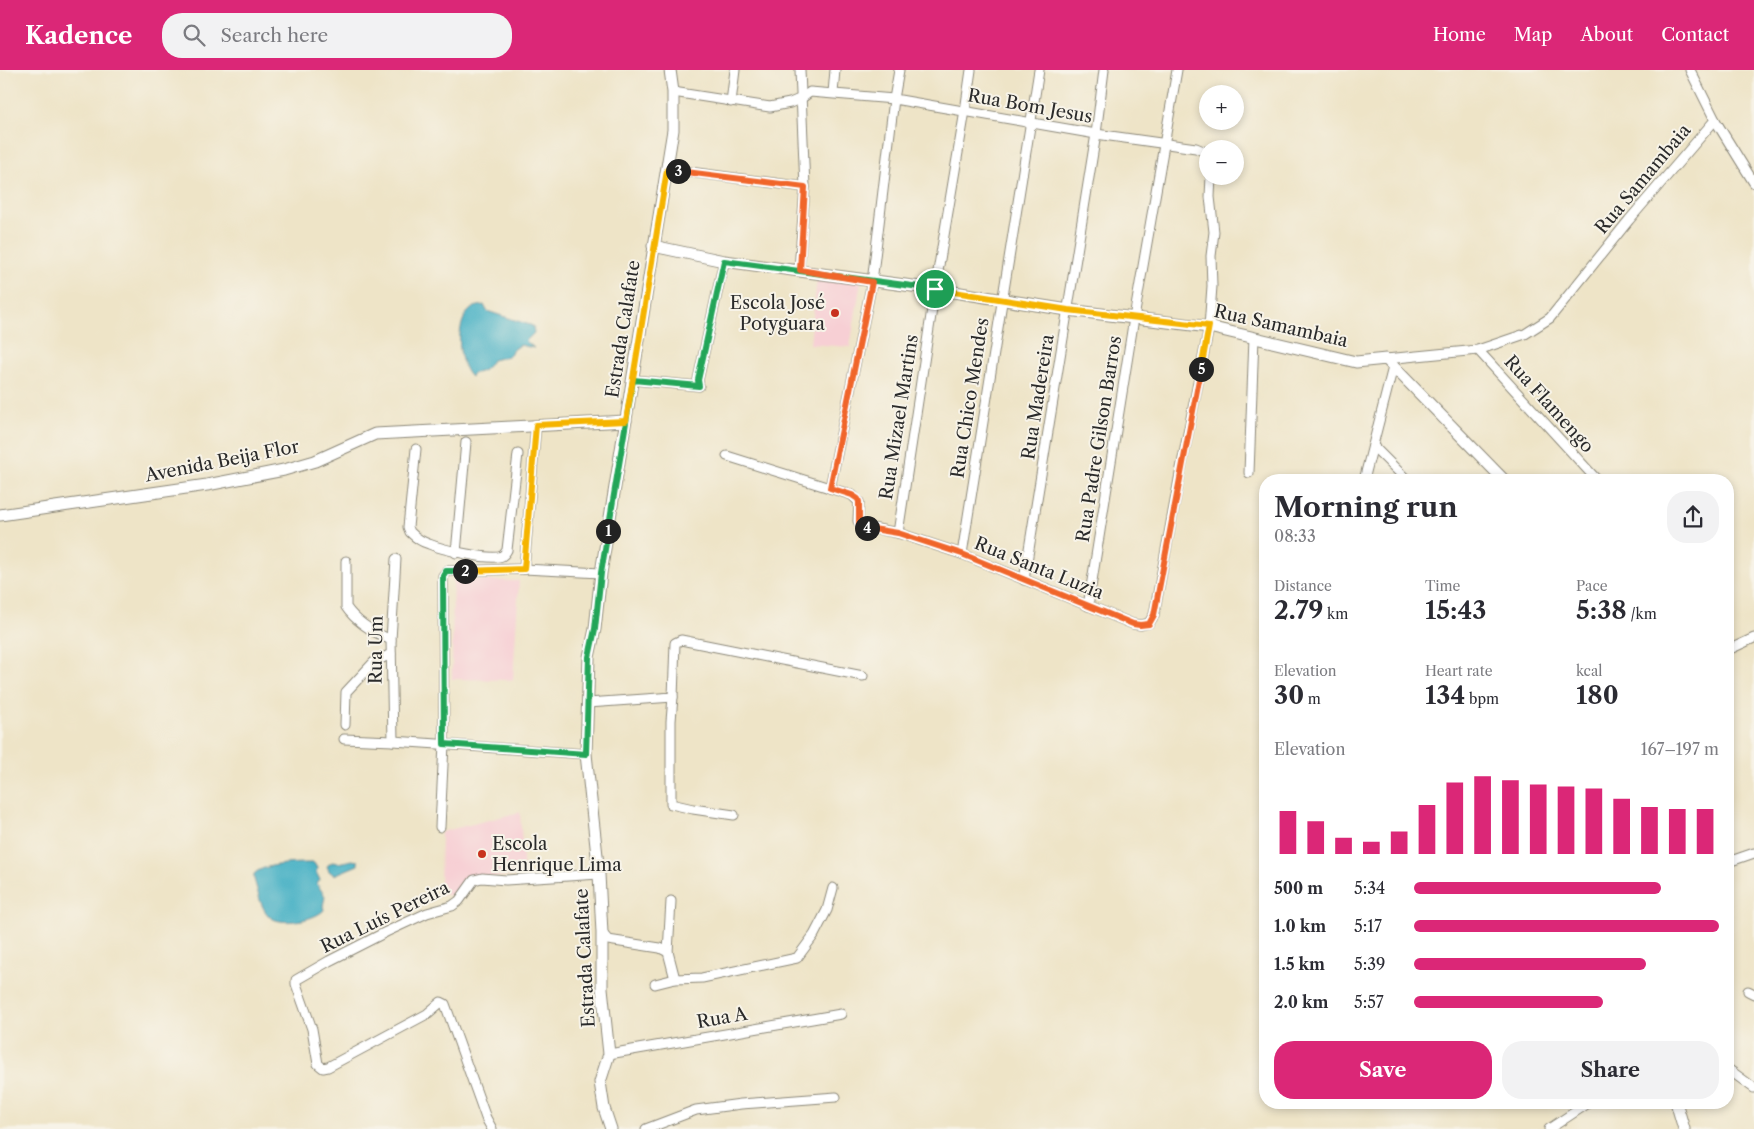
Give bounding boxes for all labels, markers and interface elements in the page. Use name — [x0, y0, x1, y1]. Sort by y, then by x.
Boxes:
search box — [162, 13, 512, 58]
text: Kadence — [25, 21, 132, 50]
icon: search — [180, 21, 208, 49]
text: Search here — [220, 24, 328, 47]
text: Home — [1433, 24, 1486, 46]
text: Map — [1514, 24, 1552, 46]
text: About — [1580, 24, 1633, 46]
text: Contact — [1661, 24, 1729, 46]
street label: Rua Bom Jesus — [966, 84, 1094, 128]
map controls — [1199, 85, 1244, 185]
button: + — [1199, 85, 1244, 130]
street label: Rua Samambaia — [1591, 119, 1696, 238]
button: − — [1199, 140, 1244, 185]
pin: 3 — [666, 158, 690, 184]
text: 3 — [675, 162, 682, 180]
street label: Estrada Calafate — [601, 259, 645, 399]
pin — [914, 268, 956, 310]
icon: arrive — [921, 275, 949, 303]
place label: Escola José Potyguara — [730, 292, 825, 335]
street label: Rua Samambaia — [1212, 300, 1351, 352]
marker: Escola José Potyguara — [829, 307, 841, 319]
street label: Rua Chico Mendes — [946, 316, 994, 480]
street label: Rua Madereira — [1017, 332, 1059, 461]
street label: Rua Mizael Martins — [875, 333, 923, 501]
street label: Rua Padre Gilson Barros — [1072, 334, 1126, 544]
street label: Rua Flamengo — [1500, 351, 1598, 457]
pin: 5 — [1188, 356, 1214, 382]
text: 5 — [1198, 360, 1205, 378]
street label: Avenida Beija Flor — [142, 435, 301, 487]
text: Morning run — [1274, 490, 1458, 524]
button: share — [1667, 491, 1719, 543]
pin: 4 — [854, 516, 880, 540]
pin: 1 — [596, 518, 620, 544]
text: 4 — [863, 519, 872, 537]
text: 1 — [605, 522, 612, 540]
text: 08:33 — [1274, 526, 1316, 546]
street label: Rua Santa Luzia — [971, 532, 1107, 604]
pin: 2 — [452, 558, 478, 584]
text: 2 — [461, 562, 470, 580]
text: Distance — [1274, 577, 1332, 595]
text: Time — [1425, 577, 1460, 595]
text: Pace — [1576, 577, 1608, 595]
text: 2.79 — [1274, 595, 1323, 626]
text: 15:43 — [1425, 595, 1486, 626]
text: 5:38 — [1576, 595, 1627, 626]
text: km — [1323, 605, 1348, 623]
text: /km — [1627, 605, 1657, 623]
street label: Rua Um — [364, 615, 388, 684]
text: Elevation — [1274, 662, 1337, 680]
text: Heart rate — [1425, 662, 1492, 680]
text: kcal — [1576, 662, 1602, 680]
text: 30 — [1274, 680, 1304, 711]
text: 134 — [1425, 680, 1465, 711]
text: 180 — [1576, 680, 1619, 711]
text: m — [1304, 690, 1321, 708]
text: bpm — [1465, 690, 1499, 708]
text: Elevation — [1274, 739, 1345, 759]
text: 167–197 m — [1641, 739, 1719, 759]
place label: Escola Henrique Lima — [492, 833, 622, 876]
marker: Escola Henrique Lima — [476, 848, 488, 860]
street label: Rua Luís Pereira — [317, 876, 454, 958]
text: 500 m — [1274, 878, 1323, 898]
text: 5:34 — [1354, 878, 1385, 898]
street label: Estrada Calafate — [570, 888, 600, 1028]
text: 1.0 km — [1274, 916, 1326, 936]
text: 5:17 — [1354, 916, 1382, 936]
text: 1.5 km — [1274, 954, 1325, 974]
text: 5:39 — [1354, 954, 1385, 974]
text: 2.0 km — [1274, 992, 1328, 1012]
text: 5:57 — [1354, 992, 1384, 1012]
street label: Rua A — [695, 1003, 750, 1033]
button: Save — [1274, 1041, 1492, 1099]
button: Share — [1502, 1041, 1719, 1099]

